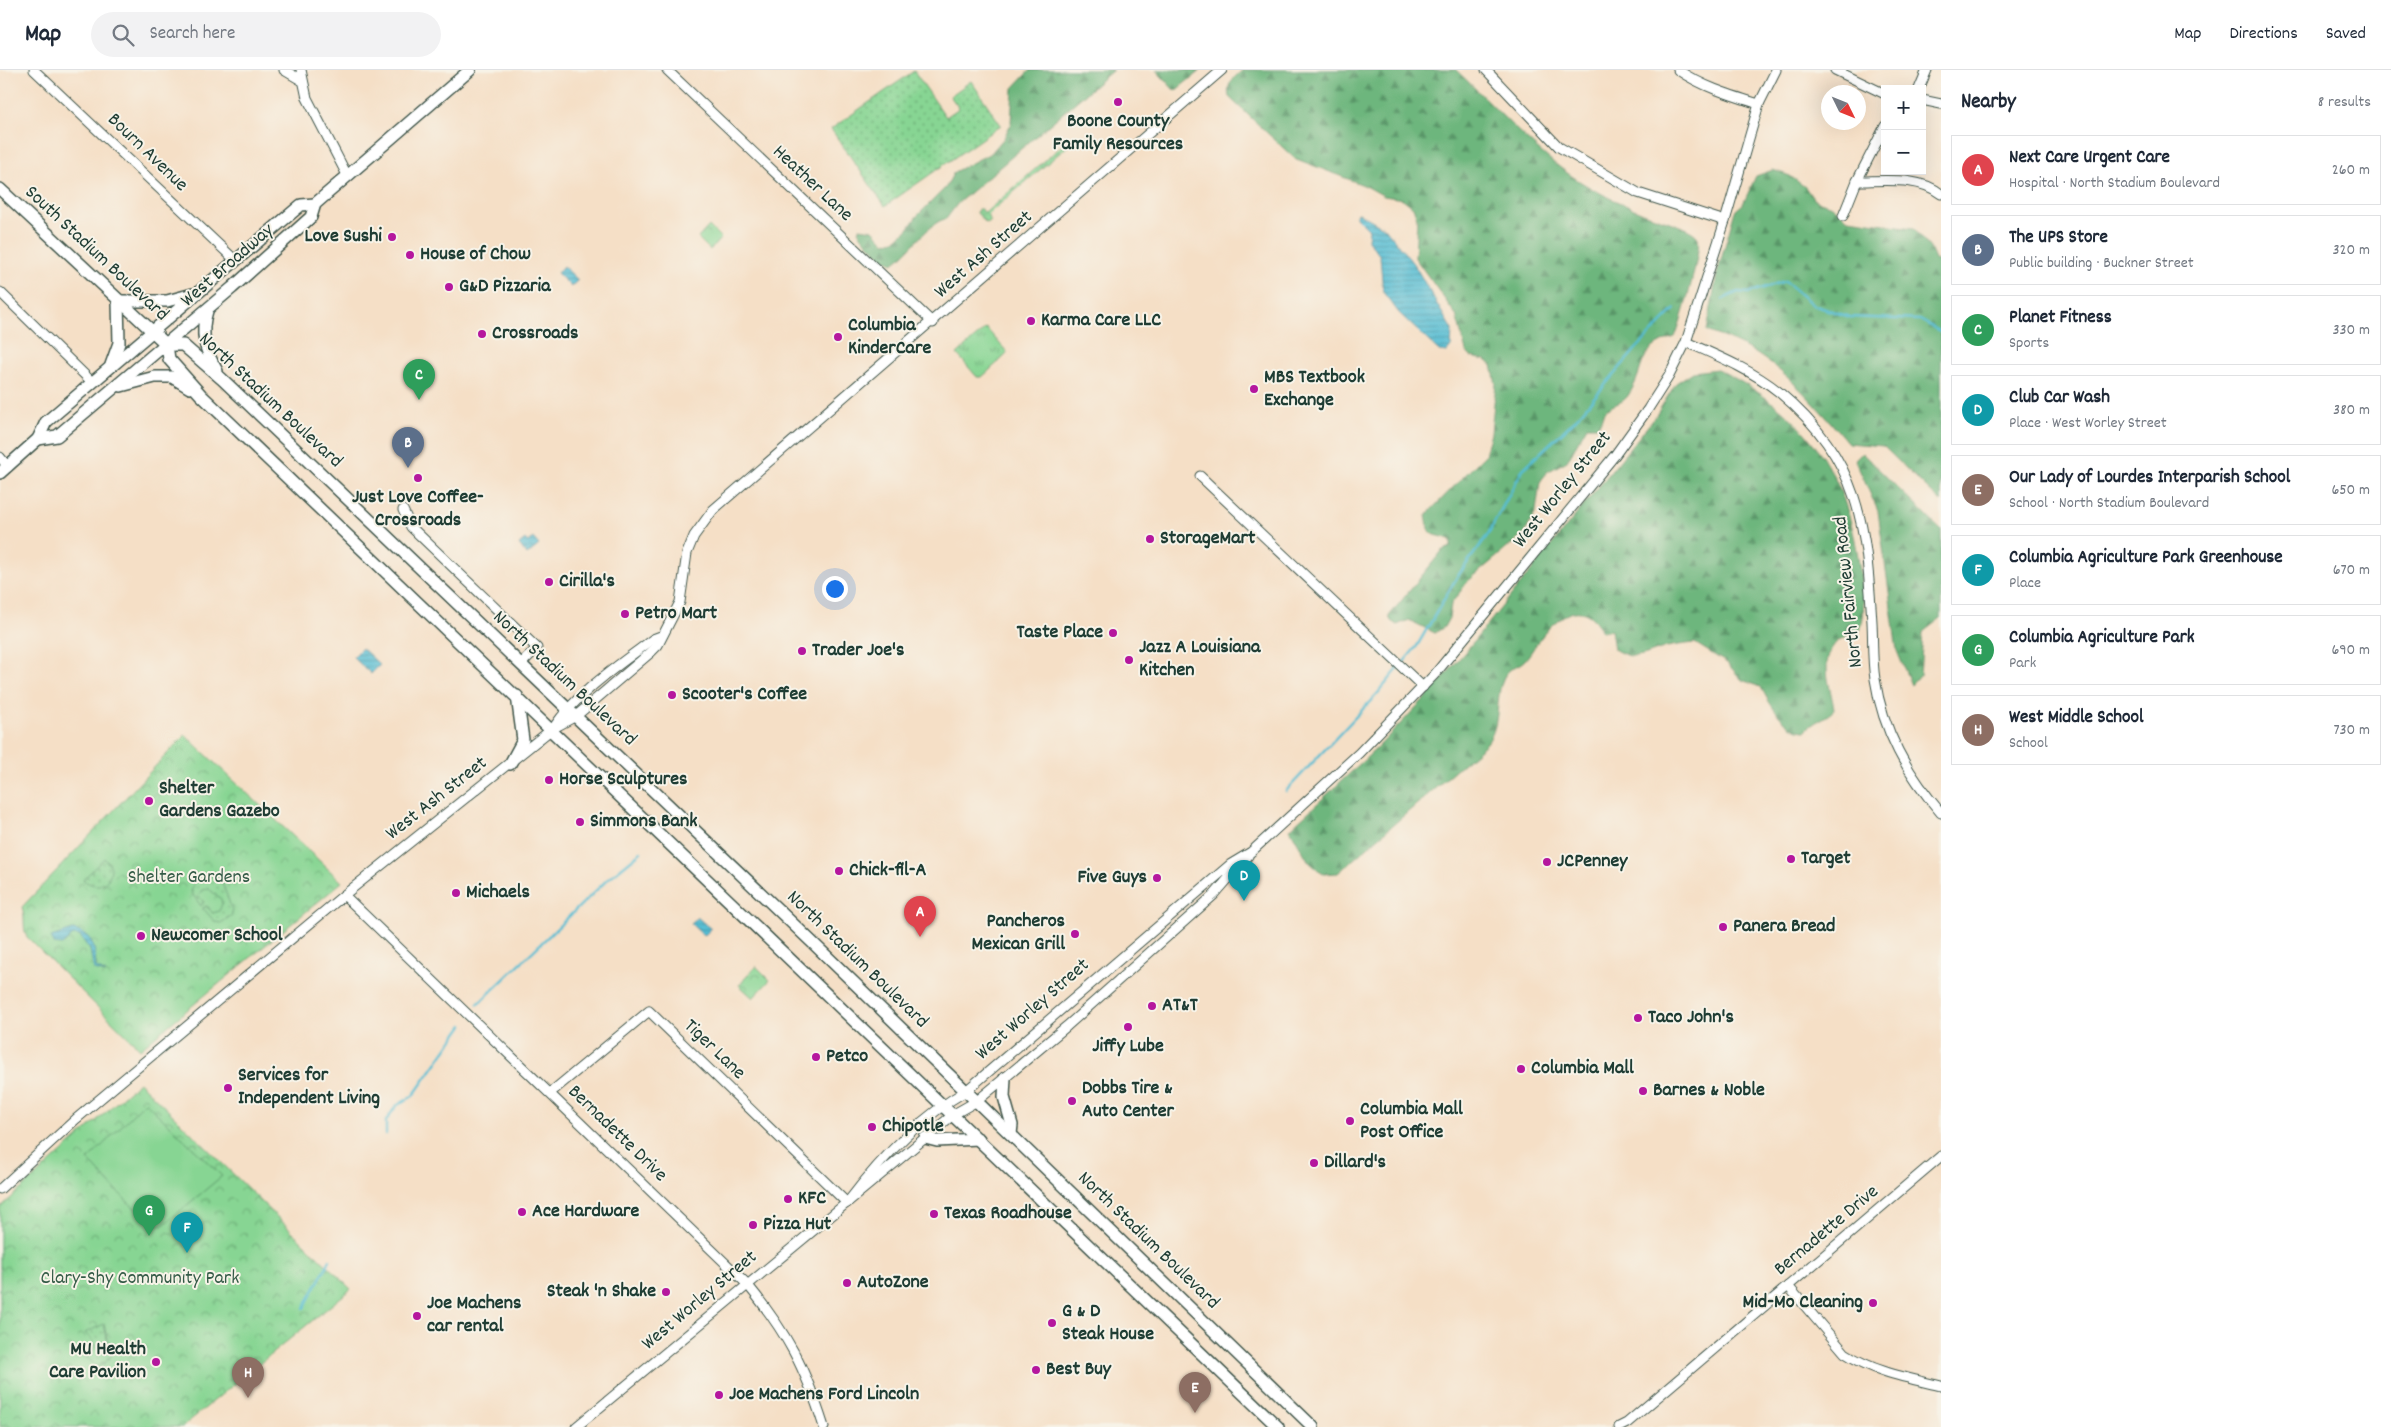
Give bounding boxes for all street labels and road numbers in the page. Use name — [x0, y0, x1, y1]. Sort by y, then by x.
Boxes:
street label: Bourn Avenue — [100, 107, 194, 199]
street label: Heather Lane — [765, 139, 859, 229]
street label: South Stadium Boulevard — [18, 180, 174, 328]
street label: West Ash Street — [929, 204, 1039, 306]
street label: West Broadway — [175, 217, 281, 314]
street label: North Stadium Boulevard — [192, 327, 348, 475]
street label: West Worley Street — [1507, 426, 1619, 554]
street label: North Fairview Road — [1827, 515, 1871, 669]
street label: North Stadium Boulevard — [486, 605, 642, 753]
street label: West Ash Street — [380, 750, 494, 848]
street label: North Stadium Boulevard — [780, 885, 934, 1035]
street label: West Worley Street — [970, 952, 1096, 1068]
street label: Tiger Lane — [677, 1013, 751, 1087]
street label: Bernadette Drive — [561, 1079, 673, 1189]
street label: North Stadium Boulevard — [1071, 1166, 1225, 1316]
street label: Bernadette Drive — [1769, 1179, 1886, 1283]
street label: West Worley Street — [636, 1244, 764, 1358]

